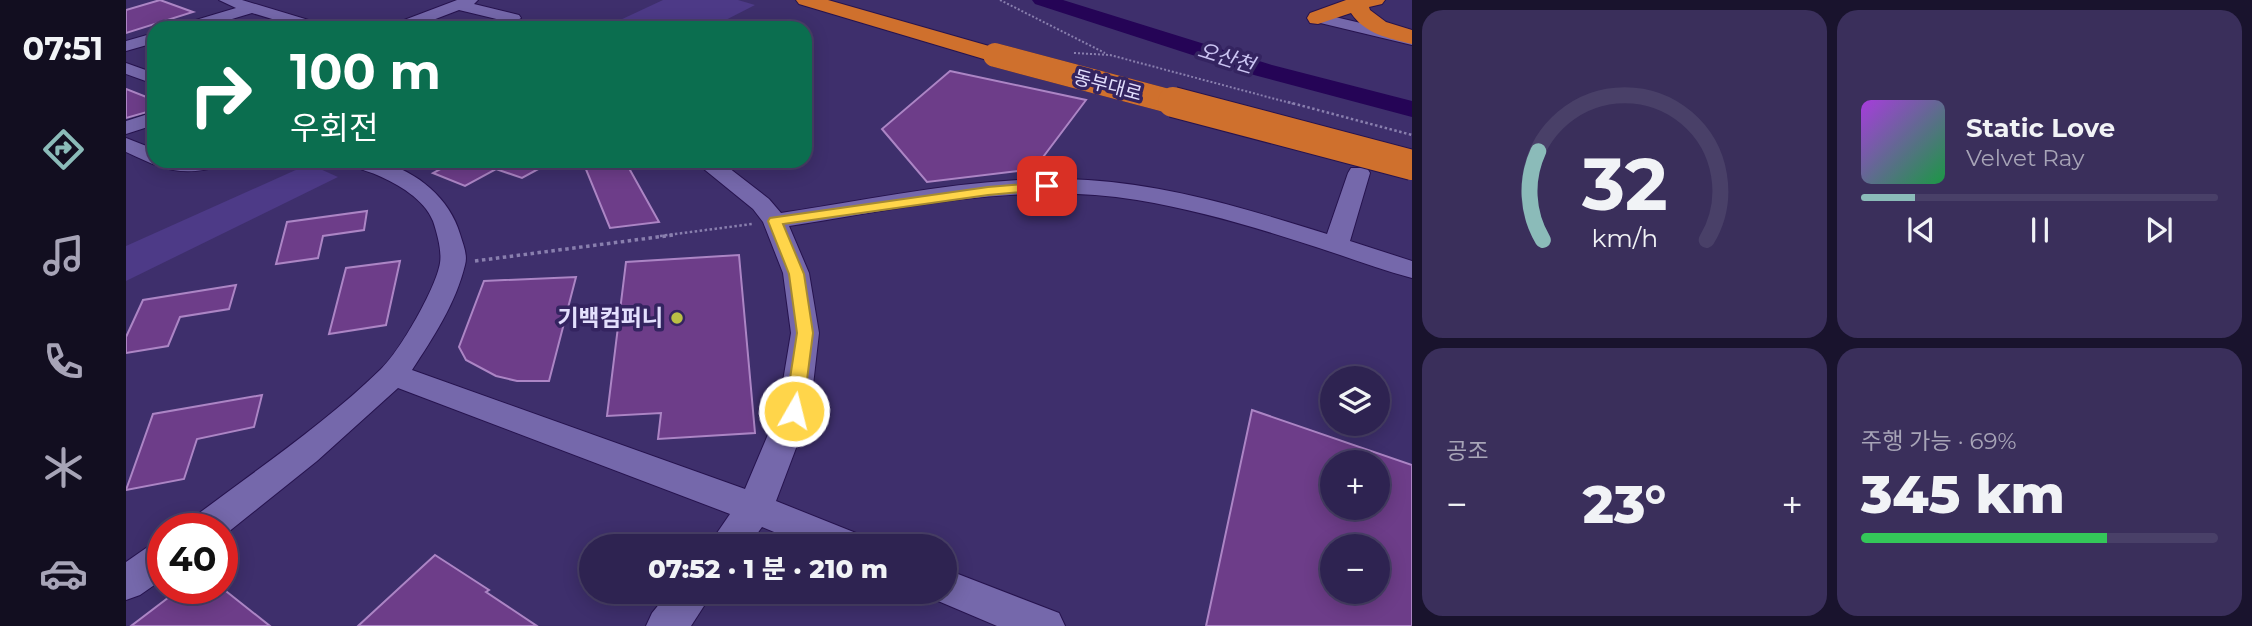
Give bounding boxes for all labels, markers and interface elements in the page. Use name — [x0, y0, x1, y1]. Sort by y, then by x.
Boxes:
text: 07:51 — [23, 29, 103, 68]
water label: 오산천 — [1195, 37, 1260, 79]
text: 100 m — [290, 42, 441, 101]
icon: right — [175, 49, 266, 140]
street label: 동부대로 — [1071, 65, 1145, 106]
text: 우회전 — [290, 108, 378, 147]
text: Static Love — [1966, 112, 2115, 144]
icon: directions — [39, 125, 88, 174]
text: 32 — [1581, 141, 1667, 229]
text: Velvet Ray — [1966, 144, 2084, 172]
pin — [1017, 156, 1077, 216]
icon: arrive — [1028, 167, 1066, 205]
icon: previous — [1902, 211, 1940, 249]
icon: pause — [2021, 211, 2059, 249]
icon: next — [2140, 211, 2178, 249]
text: km/h — [1591, 223, 1658, 253]
icon: music — [39, 231, 88, 280]
place label: 기백컴퍼니 — [557, 304, 663, 332]
marker: 기백컴퍼니 — [669, 310, 685, 326]
icon: phone — [39, 337, 88, 386]
map controls — [1320, 366, 1390, 604]
button: layers — [1320, 366, 1390, 436]
position arrow — [757, 374, 831, 448]
text: 주행 가능 · 69% — [1861, 427, 2017, 455]
text: 공조 — [1446, 437, 1488, 465]
icon: climate — [39, 443, 88, 492]
button: + — [1320, 450, 1390, 520]
text: 345 km — [1861, 463, 2065, 526]
text: 23° — [1583, 473, 1666, 536]
text: − — [1446, 481, 1468, 528]
text: + — [1781, 481, 1803, 528]
speed limit sign: 40 — [147, 513, 238, 604]
button: − — [1320, 534, 1390, 604]
icon: car — [39, 549, 88, 598]
text: 07:52 · 1 분 · 210 m — [648, 553, 888, 585]

